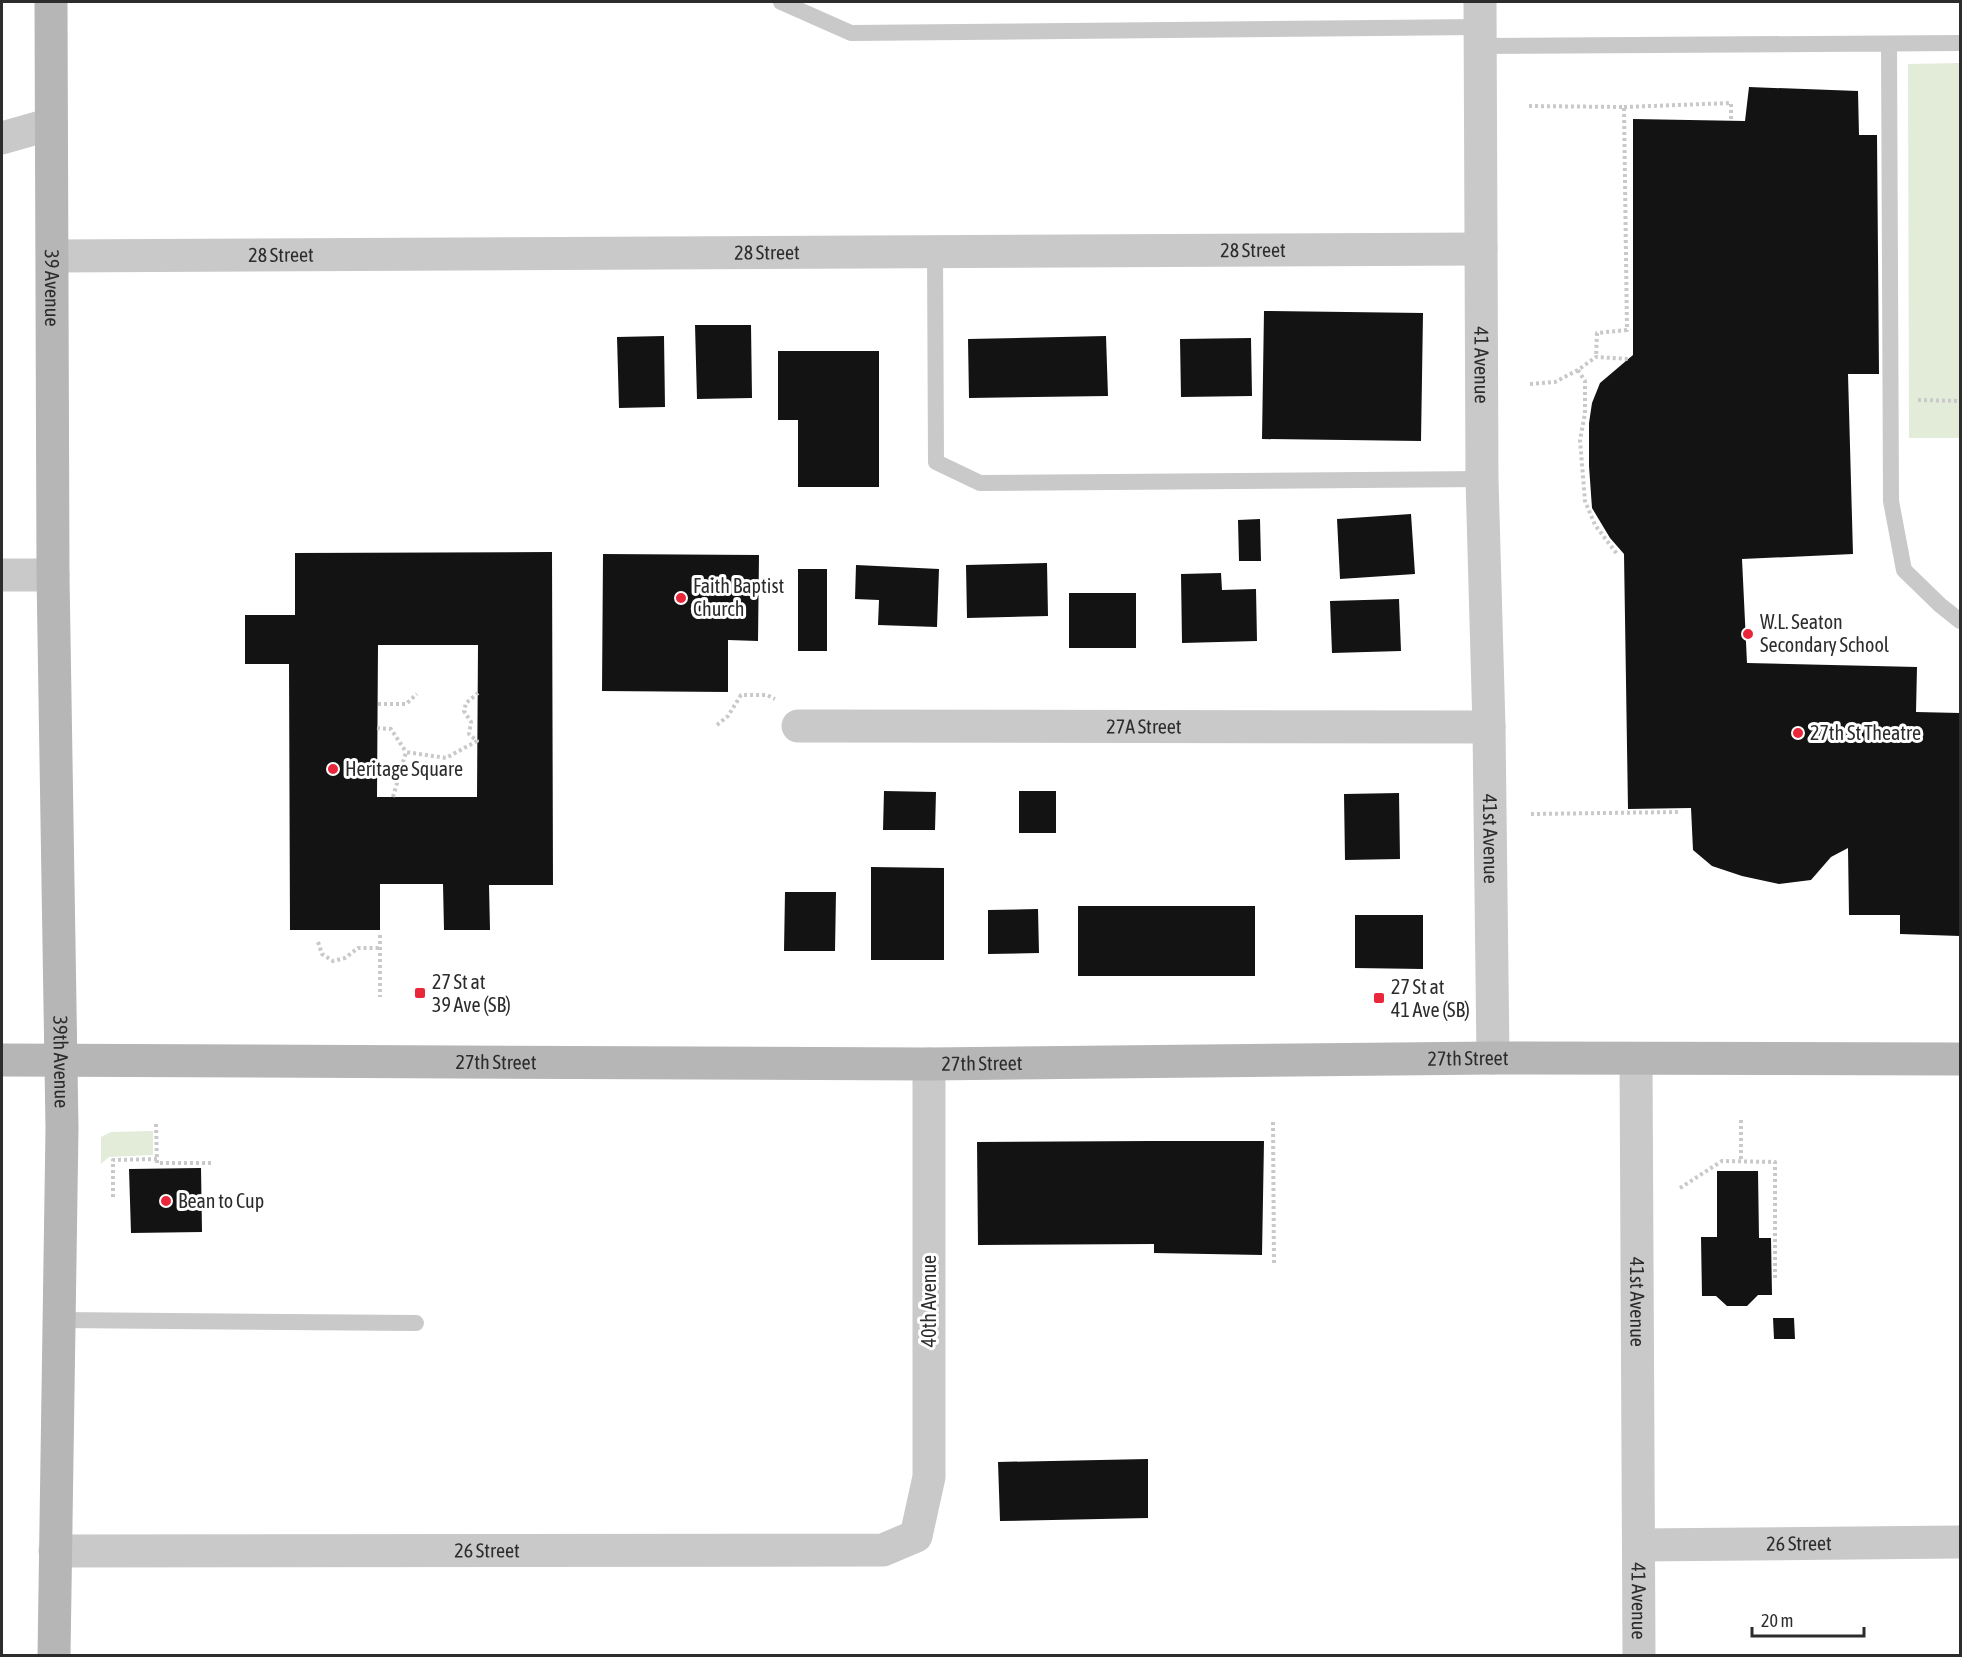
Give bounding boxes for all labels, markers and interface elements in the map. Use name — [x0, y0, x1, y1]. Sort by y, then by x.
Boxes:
street label: 28 Street — [1220, 238, 1286, 261]
street label: 28 Street — [734, 240, 800, 264]
street label: 28 Street — [248, 243, 314, 266]
street label: 39 Avenue — [41, 249, 64, 327]
street label: 41 Avenue — [1470, 326, 1494, 404]
place label: Faith Baptist Church — [693, 574, 784, 620]
marker: Faith Baptist Church — [674, 591, 688, 605]
place label: W.L. Seaton Secondary School — [1760, 610, 1890, 656]
marker: W.L. Seaton Secondary School — [1741, 627, 1755, 641]
street label: 27A Street — [1106, 714, 1182, 738]
place label: 27th St Theatre — [1810, 721, 1921, 744]
marker: 27th St Theatre — [1791, 726, 1805, 740]
place label: Heritage Square — [345, 757, 463, 780]
marker: Heritage Square — [326, 762, 340, 776]
street label: 41st Avenue — [1479, 794, 1503, 884]
place label: 27 St at 39 Ave (SB) — [432, 970, 511, 1016]
place label: 27 St at 41 Ave (SB) — [1391, 975, 1470, 1021]
marker: 27 St at 39 Ave (SB) — [413, 986, 427, 1000]
marker: 27 St at 41 Ave (SB) — [1372, 991, 1386, 1005]
street label: 39th Avenue — [49, 1016, 74, 1108]
street label: 27th Street — [1427, 1046, 1509, 1070]
street label: 27th Street — [455, 1050, 537, 1073]
street label: 27th Street — [941, 1051, 1023, 1075]
place label: Bean to Cup — [178, 1189, 264, 1212]
marker: Bean to Cup — [159, 1194, 173, 1208]
street label: 40th Avenue — [917, 1255, 940, 1347]
street label: 41st Avenue — [1626, 1257, 1649, 1347]
street label: 26 Street — [1766, 1531, 1832, 1555]
street label: 26 Street — [454, 1538, 520, 1562]
street label: 41 Avenue — [1628, 1562, 1651, 1640]
scale bar — [1752, 1600, 1864, 1638]
text: 20 m — [1761, 1610, 1793, 1631]

